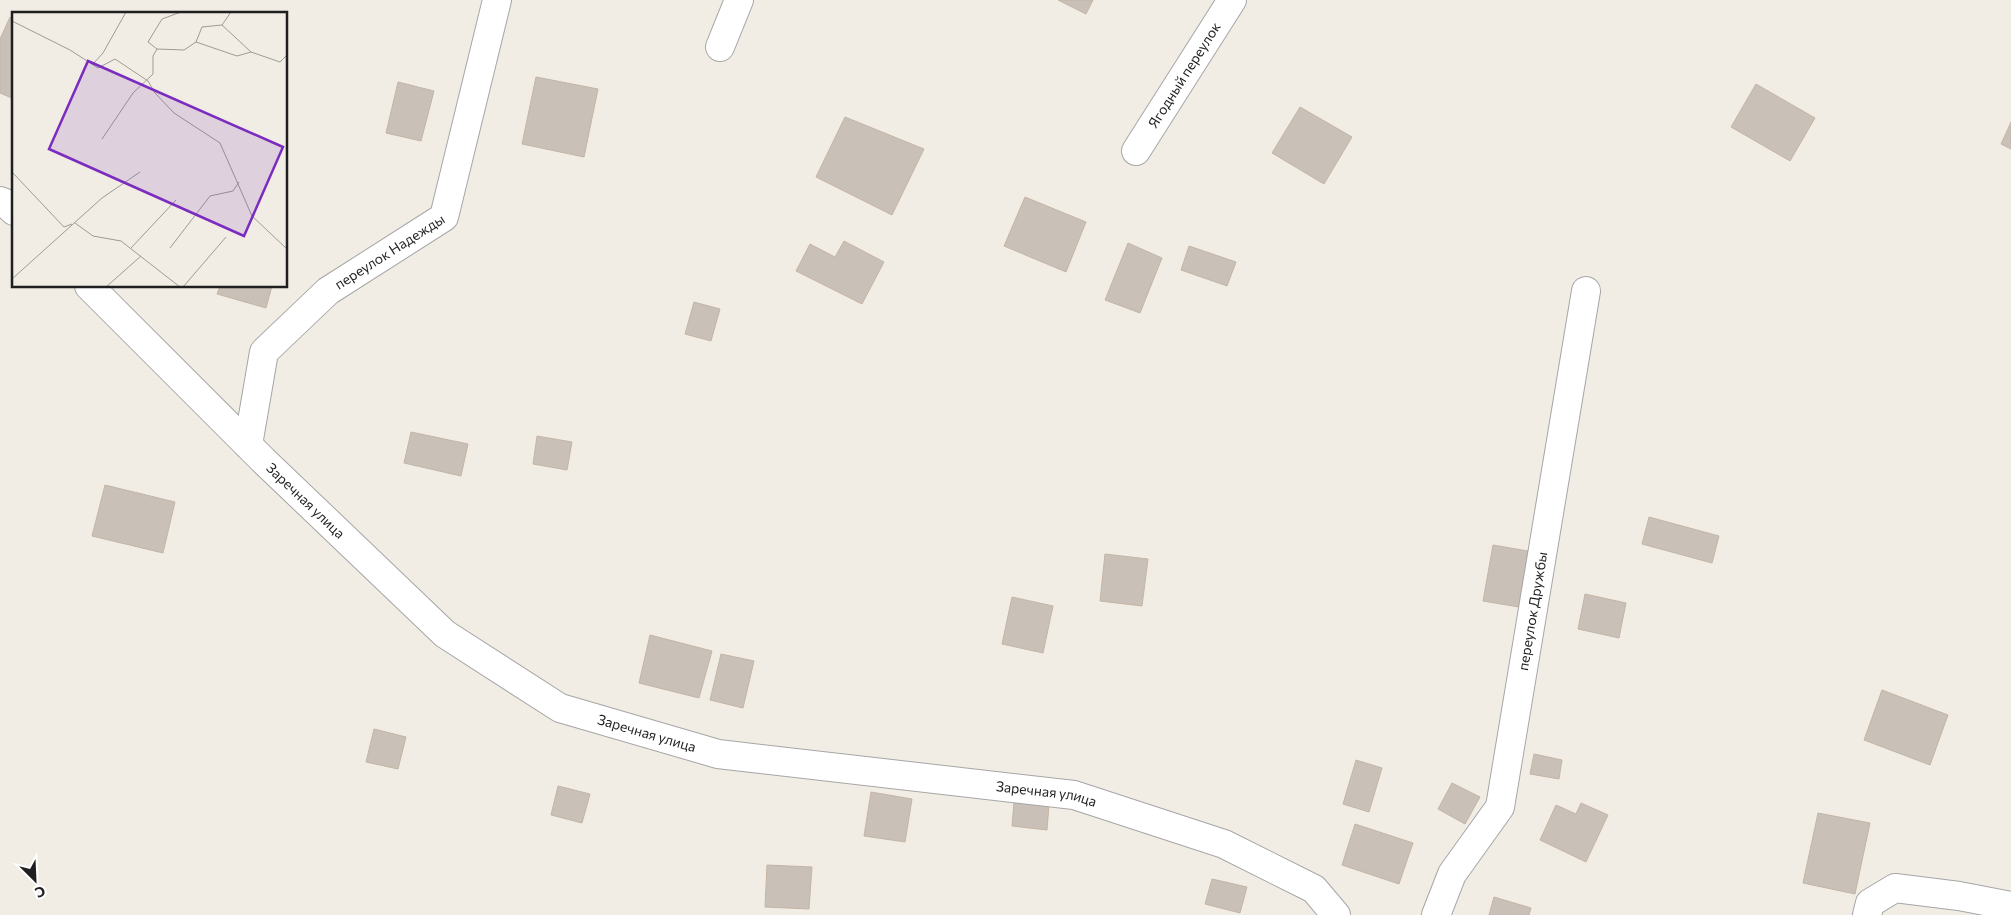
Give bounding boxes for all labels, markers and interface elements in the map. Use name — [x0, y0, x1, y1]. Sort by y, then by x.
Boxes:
inset map — [12, 12, 288, 288]
street label: Ягодный переулок — [1144, 18, 1224, 131]
street label: переулок Надежды — [331, 210, 448, 293]
street label: Заречная улица — [263, 459, 349, 542]
street label: переулок Дружбы — [1514, 550, 1550, 672]
street label: Заречная улица — [596, 710, 698, 755]
street label: Заречная улица — [995, 777, 1099, 810]
north arrow — [10, 855, 60, 905]
text: С — [33, 883, 48, 902]

